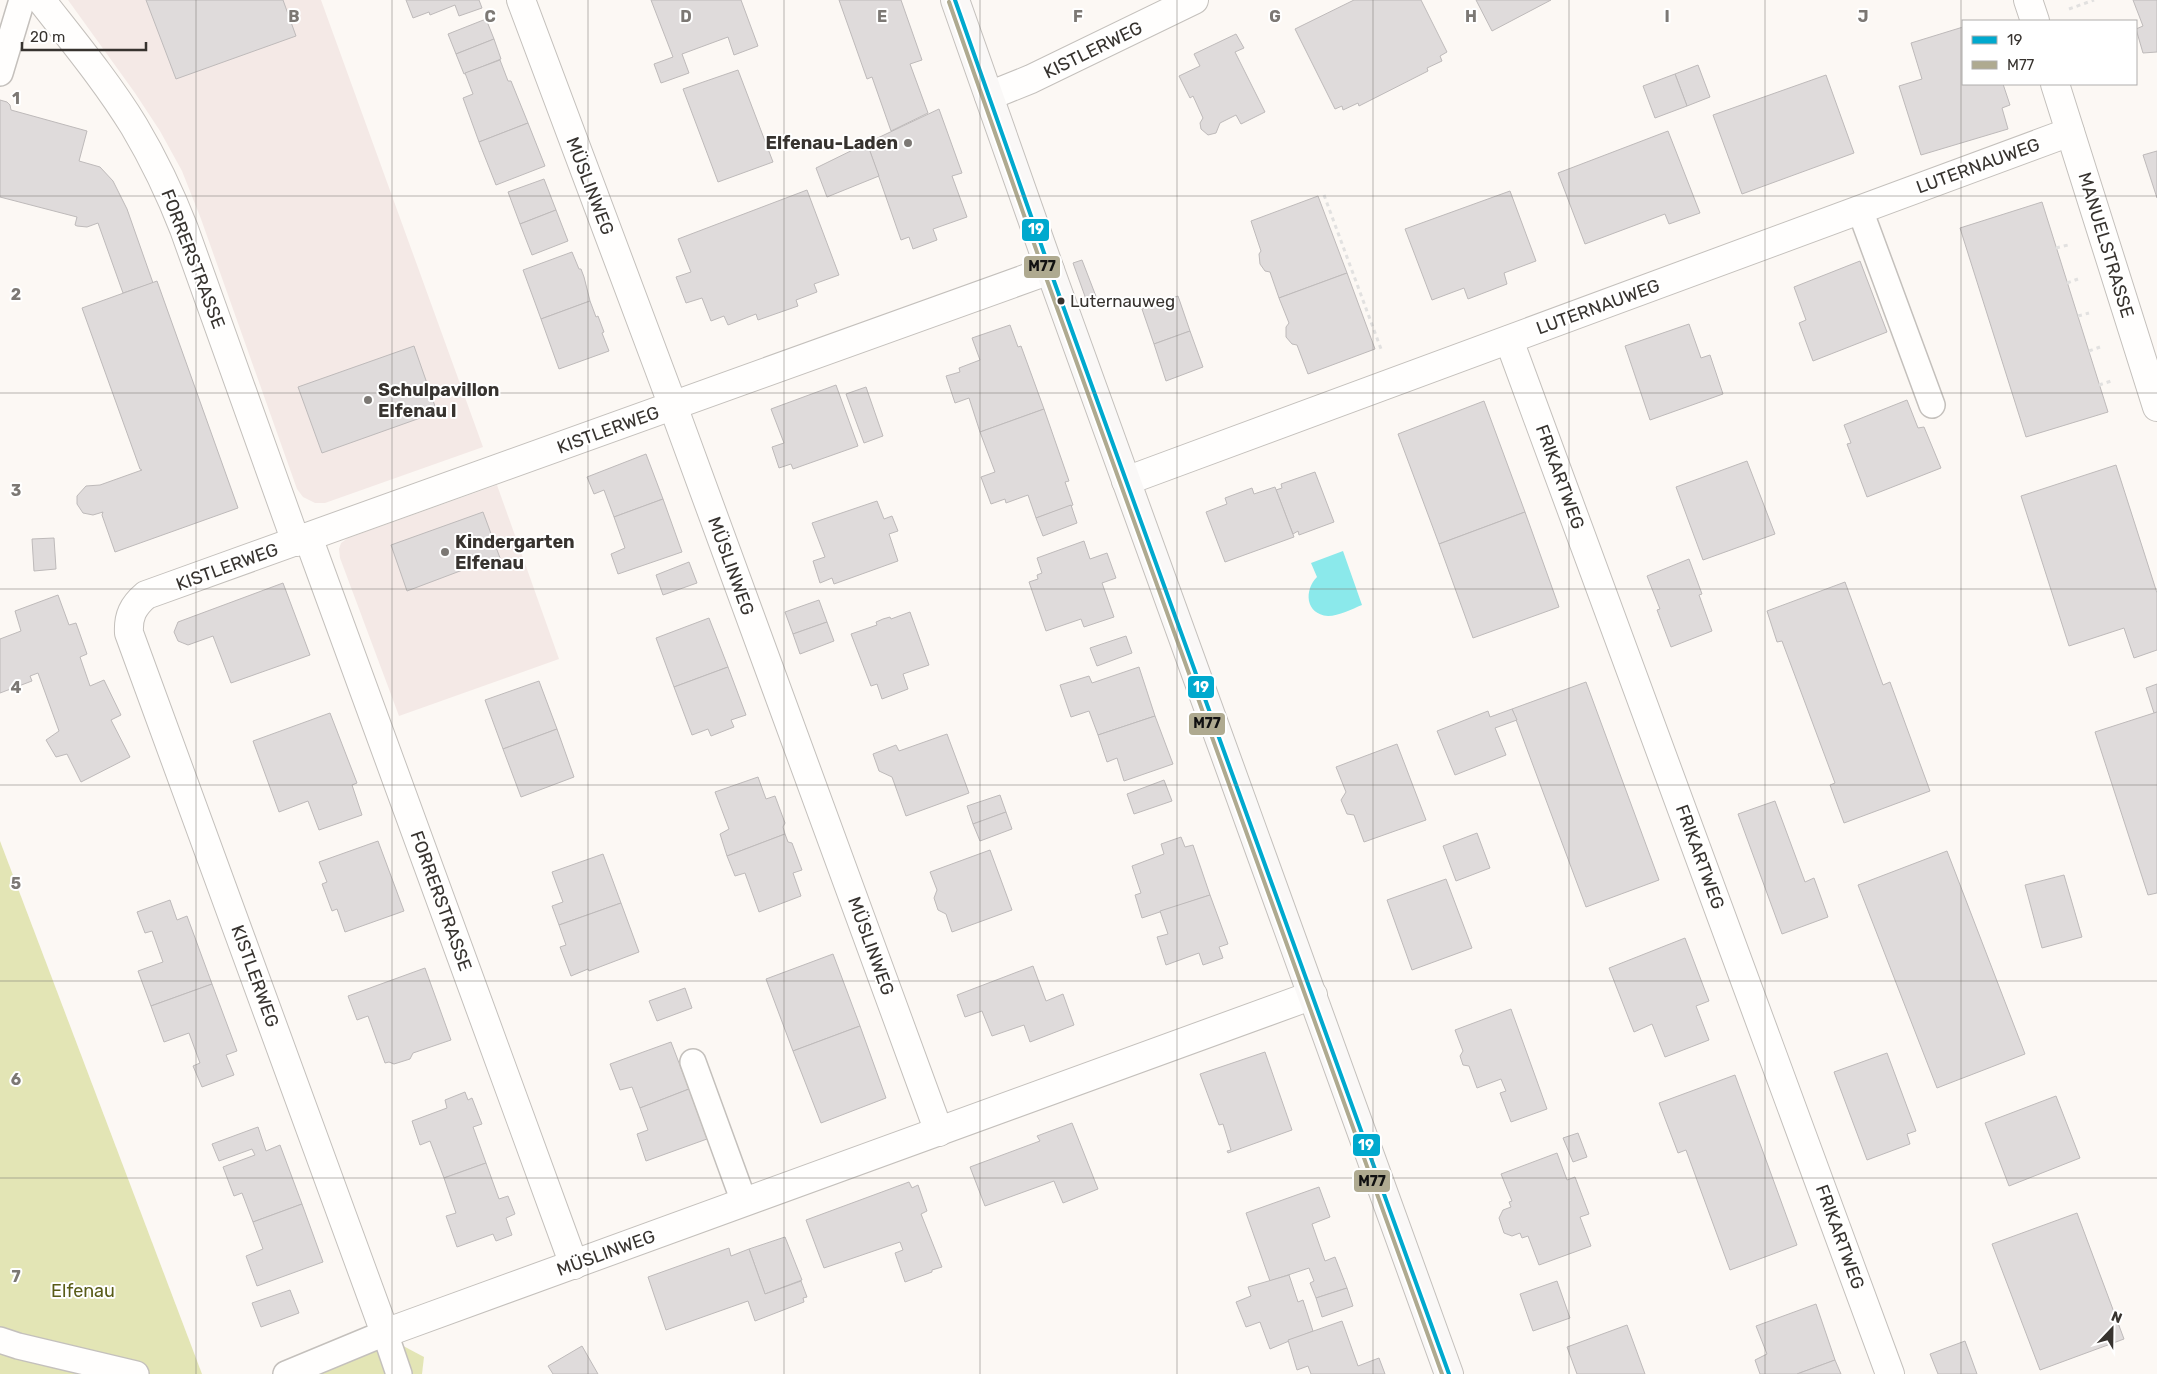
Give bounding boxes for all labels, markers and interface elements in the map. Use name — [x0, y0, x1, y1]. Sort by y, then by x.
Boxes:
text: B — [288, 7, 300, 26]
text: C — [484, 7, 496, 26]
text: D — [680, 7, 692, 26]
text: E — [877, 7, 887, 26]
text: F — [1073, 7, 1083, 26]
text: G — [1269, 7, 1281, 26]
text: H — [1465, 7, 1477, 26]
text: I — [1664, 7, 1670, 26]
text: J — [1858, 7, 1868, 26]
street label: KISTLERWEG — [1040, 17, 1146, 83]
scale bar — [22, 20, 146, 52]
legend — [1962, 20, 2137, 85]
text: 20 m — [30, 28, 65, 46]
text: 19 — [2007, 31, 2022, 49]
text: M77 — [2007, 56, 2035, 74]
text: 1 — [12, 89, 20, 108]
place label: Elfenau-Laden — [766, 132, 898, 154]
street label: LUTERNAUWEG — [1913, 133, 2043, 199]
street label: MÜSLINWEG — [561, 134, 619, 238]
marker: Elfenau-Laden — [902, 137, 914, 149]
street label: MANUELSTRASSE — [2073, 170, 2139, 320]
street label: FORRERSTRASSE — [156, 186, 230, 332]
line badge: 19 — [1021, 218, 1050, 242]
text: 19 — [1028, 221, 1044, 238]
line badge: M77 — [1023, 255, 1061, 279]
text: M77 — [1028, 258, 1056, 275]
street label: LUTERNAUWEG — [1533, 274, 1663, 340]
text: 2 — [11, 285, 21, 304]
place label: Luternauweg — [1070, 291, 1175, 311]
marker: Luternauweg — [1056, 296, 1066, 306]
place label: Schulpavillon Elfenau I — [378, 379, 499, 422]
marker: Schulpavillon Elfenau I — [362, 394, 374, 406]
street label: KISTLERWEG — [554, 401, 662, 459]
street label: FRIKARTWEG — [1531, 422, 1589, 532]
text: 3 — [11, 481, 21, 500]
street label: MÜSLINWEG — [703, 514, 759, 618]
place label: Kindergarten Elfenau — [455, 531, 575, 574]
street label: KISTLERWEG — [173, 538, 281, 596]
marker: Kindergarten Elfenau — [439, 546, 451, 558]
line badge: 19 — [1187, 675, 1215, 699]
text: 4 — [11, 678, 22, 697]
text: 19 — [1193, 679, 1209, 696]
line badge: M77 — [1188, 712, 1226, 736]
text: M77 — [1193, 715, 1221, 732]
street label: FRIKARTWEG — [1671, 802, 1729, 912]
street label: FORRERSTRASSE — [405, 828, 477, 974]
text: 5 — [11, 874, 21, 893]
street label: MÜSLINWEG — [843, 894, 899, 998]
street label: KISTLERWEG — [226, 922, 284, 1030]
text: 6 — [11, 1070, 21, 1089]
line badge: 19 — [1352, 1133, 1381, 1157]
text: 19 — [1358, 1137, 1374, 1154]
line badge: M77 — [1353, 1169, 1391, 1193]
text: M77 — [1358, 1173, 1386, 1190]
street label: FRIKARTWEG — [1811, 1182, 1869, 1292]
street label: MÜSLINWEG — [554, 1225, 658, 1281]
text: 7 — [11, 1267, 21, 1286]
park label: Elfenau — [51, 1280, 115, 1302]
north arrow — [2087, 1304, 2137, 1354]
text: N — [2109, 1308, 2125, 1327]

